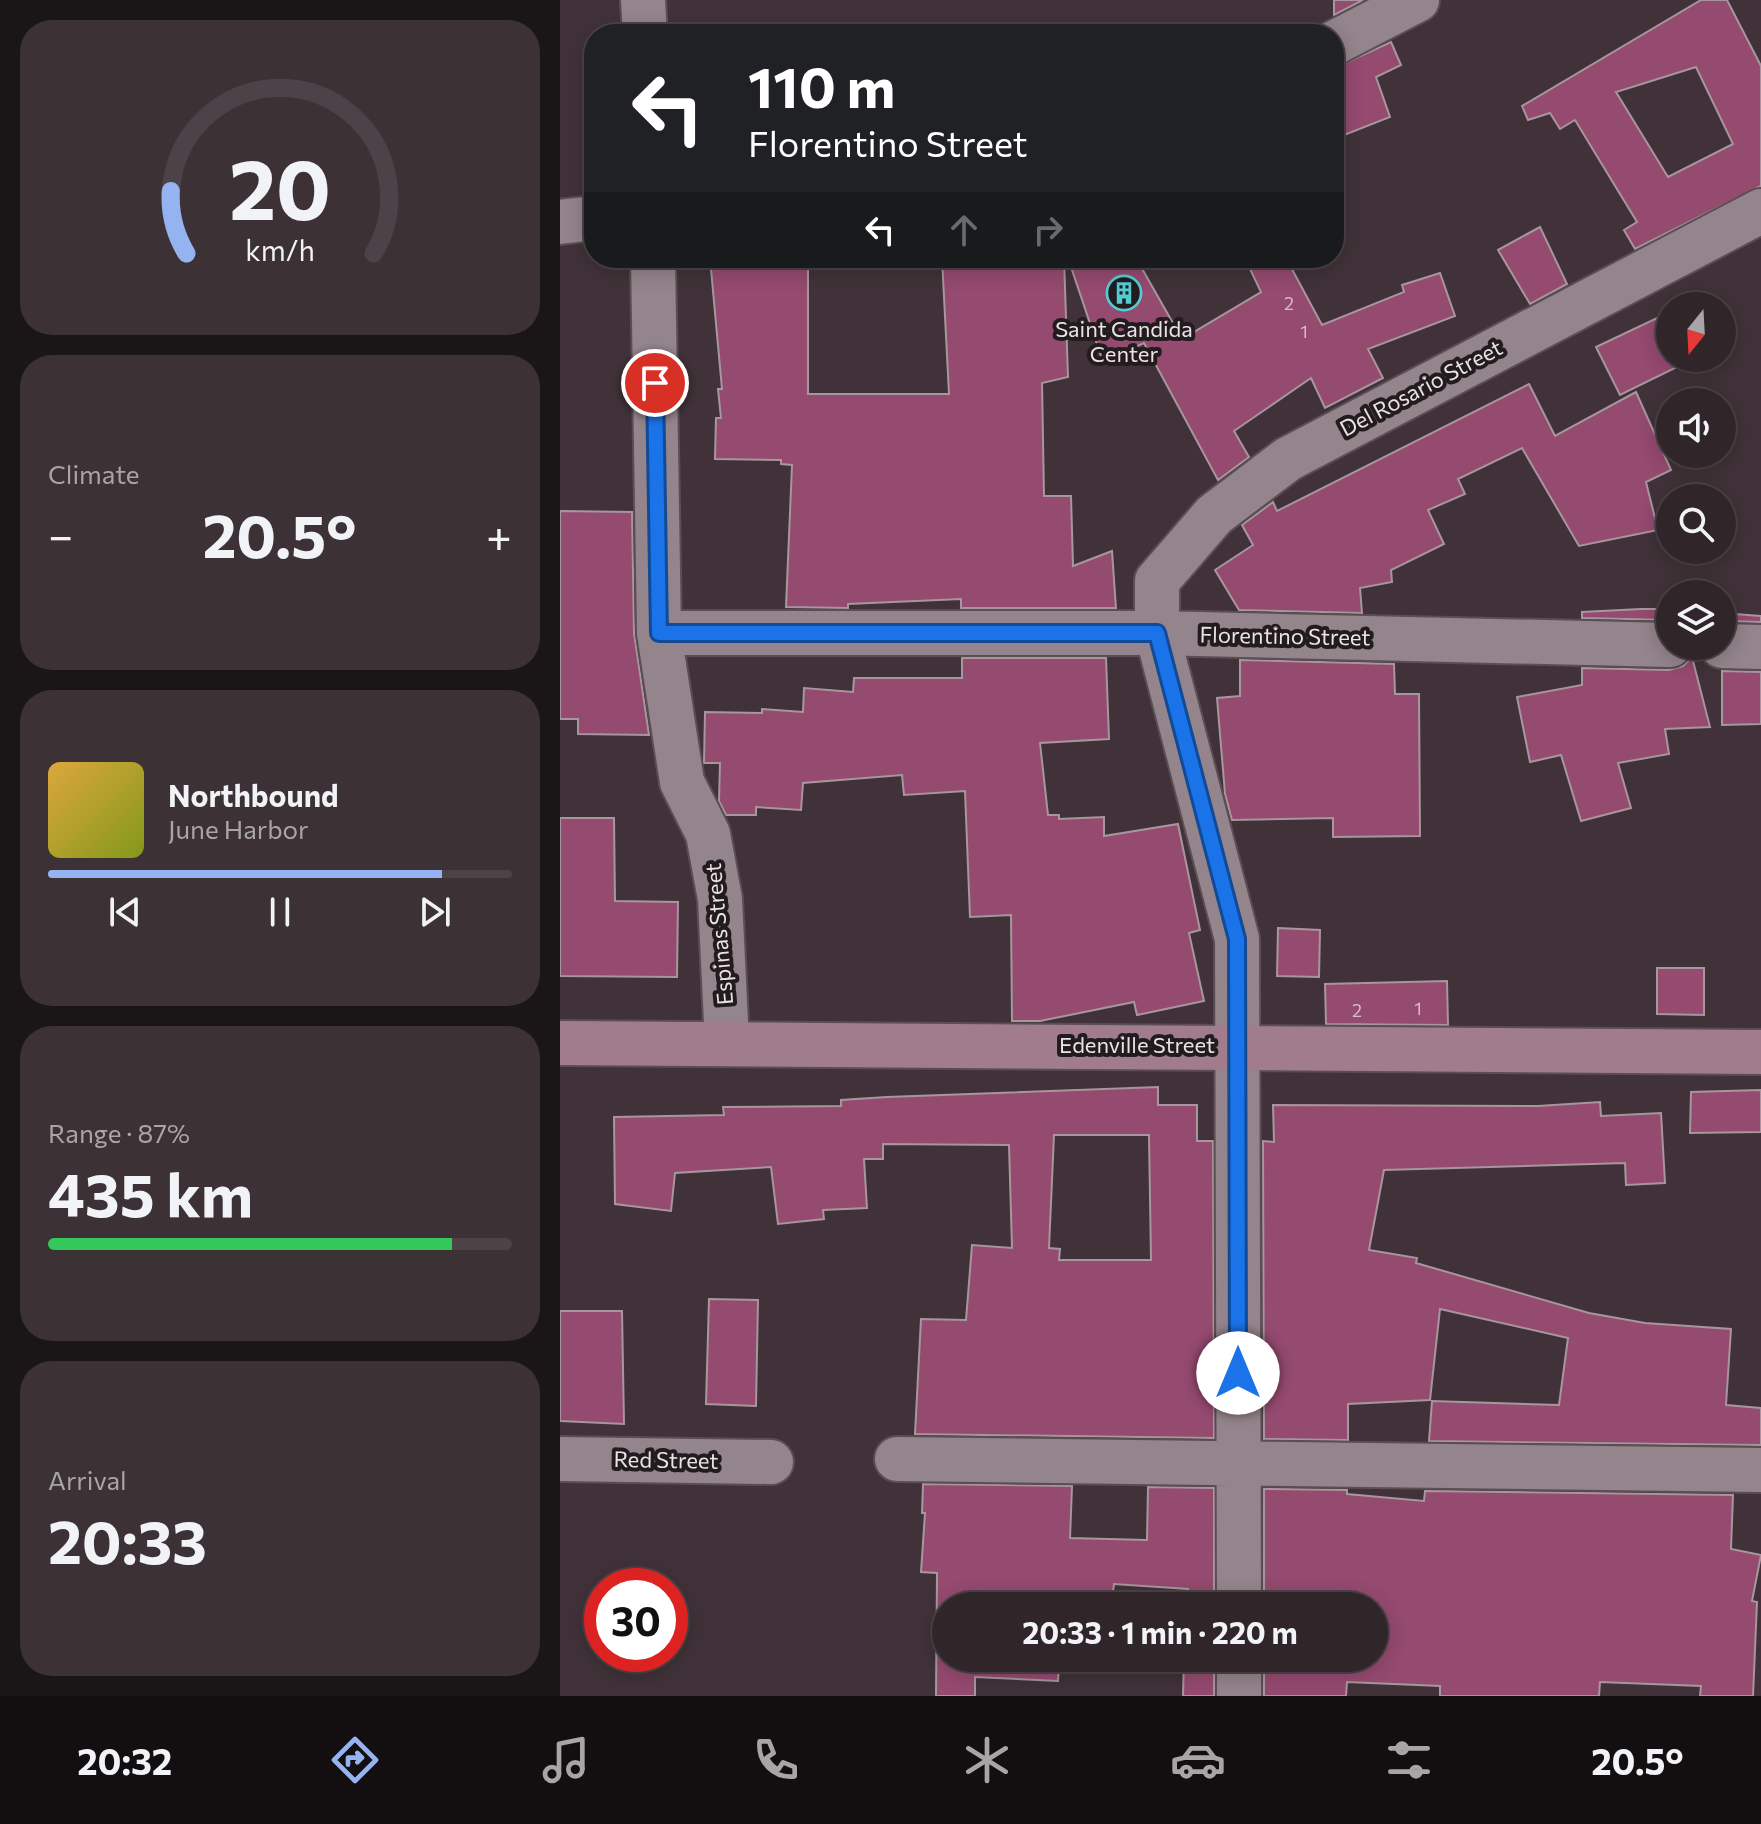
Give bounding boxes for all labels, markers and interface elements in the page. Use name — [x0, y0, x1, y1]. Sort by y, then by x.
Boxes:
text: 110 m — [748, 51, 895, 120]
icon: left — [616, 56, 720, 160]
text: Florentino Street — [748, 120, 1027, 164]
text: 20 — [229, 134, 331, 236]
icon: left — [858, 208, 902, 252]
icon: ahead — [942, 208, 986, 252]
icon: right — [1026, 208, 1070, 252]
text: km/h — [245, 232, 315, 267]
building icon: Saint Candida Center — [1105, 274, 1143, 312]
house number: 2 — [1284, 292, 1294, 314]
north arrow — [1656, 292, 1736, 372]
map controls — [1656, 292, 1736, 660]
place label: Saint Candida Center — [1055, 315, 1193, 367]
house number: 1 — [1300, 320, 1308, 342]
street label: Del Rosario Street — [1335, 333, 1507, 442]
pin — [621, 349, 689, 417]
icon: arrive — [633, 361, 677, 405]
button: sound — [1656, 388, 1736, 468]
text: Climate — [48, 458, 140, 489]
button: search — [1656, 484, 1736, 564]
text: 20.5° — [203, 497, 357, 570]
text: − — [48, 507, 73, 561]
text: + — [486, 507, 512, 561]
button: layers — [1656, 580, 1736, 660]
street label: Florentino Street — [1199, 621, 1371, 650]
text: Northbound — [168, 776, 339, 813]
text: June Harbor — [168, 813, 308, 844]
street label: Espinas Street — [699, 862, 738, 1006]
icon: previous — [103, 890, 147, 934]
icon: pause — [258, 890, 302, 934]
icon: next — [413, 890, 457, 934]
house number: 1 — [1414, 997, 1422, 1019]
house number: 2 — [1352, 999, 1362, 1021]
street label: Edenville Street — [1059, 1031, 1215, 1058]
text: Range · 87% — [48, 1117, 190, 1148]
text: 435 km — [48, 1156, 253, 1229]
position arrow — [1196, 1331, 1280, 1415]
street label: Red Street — [613, 1445, 719, 1474]
text: Arrival — [48, 1464, 127, 1495]
text: 20:33 — [48, 1503, 207, 1576]
speed limit sign: 30 — [584, 1568, 688, 1672]
text: 20:33 · 1 min · 220 m — [1022, 1613, 1298, 1650]
icon: directions — [327, 1732, 383, 1788]
icon: music — [538, 1732, 594, 1788]
icon: phone — [748, 1732, 804, 1788]
icon: climate — [959, 1732, 1015, 1788]
icon: car — [1170, 1732, 1226, 1788]
icon: filters — [1381, 1732, 1437, 1788]
text: 20:32 — [77, 1738, 172, 1782]
text: 20.5° — [1591, 1738, 1684, 1782]

